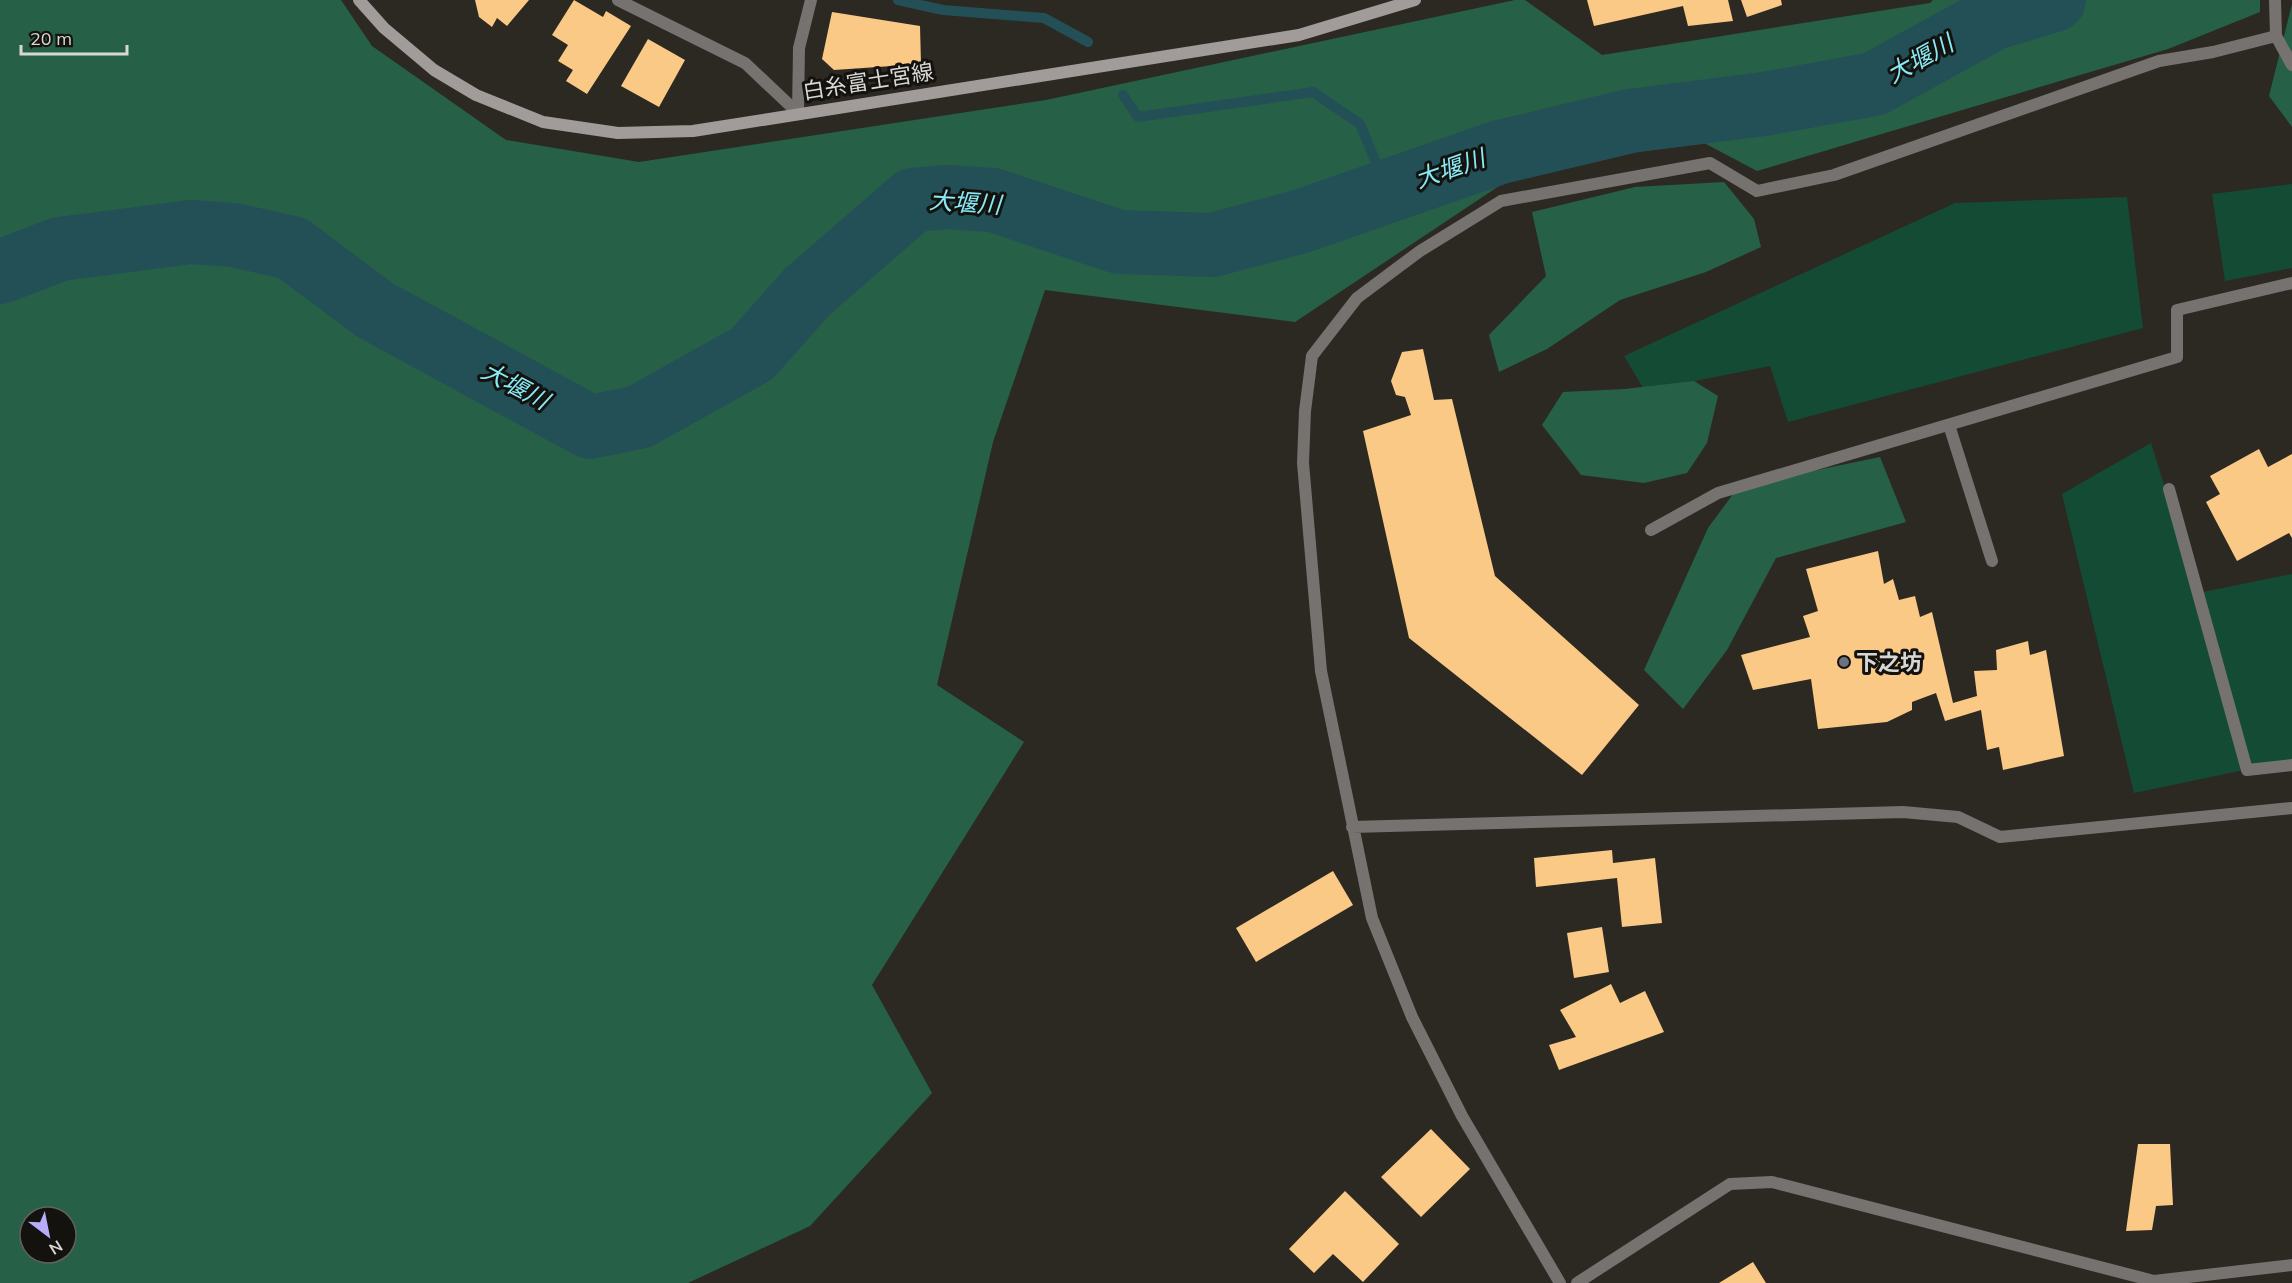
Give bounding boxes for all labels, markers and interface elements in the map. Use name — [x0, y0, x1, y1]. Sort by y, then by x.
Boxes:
scale bar — [21, 18, 128, 56]
water label: 大堰川 — [1881, 26, 1961, 89]
text: 20 m — [30, 27, 72, 50]
street label: 白糸富士宮線 — [801, 57, 935, 105]
water label: 大堰川 — [1411, 141, 1491, 194]
water label: 大堰川 — [928, 185, 1005, 220]
water label: 大堰川 — [477, 355, 557, 417]
place label: 下之坊 — [1856, 648, 1922, 676]
marker: 下之坊 — [1837, 655, 1851, 669]
north arrow — [18, 1205, 78, 1265]
text: N — [46, 1236, 66, 1259]

